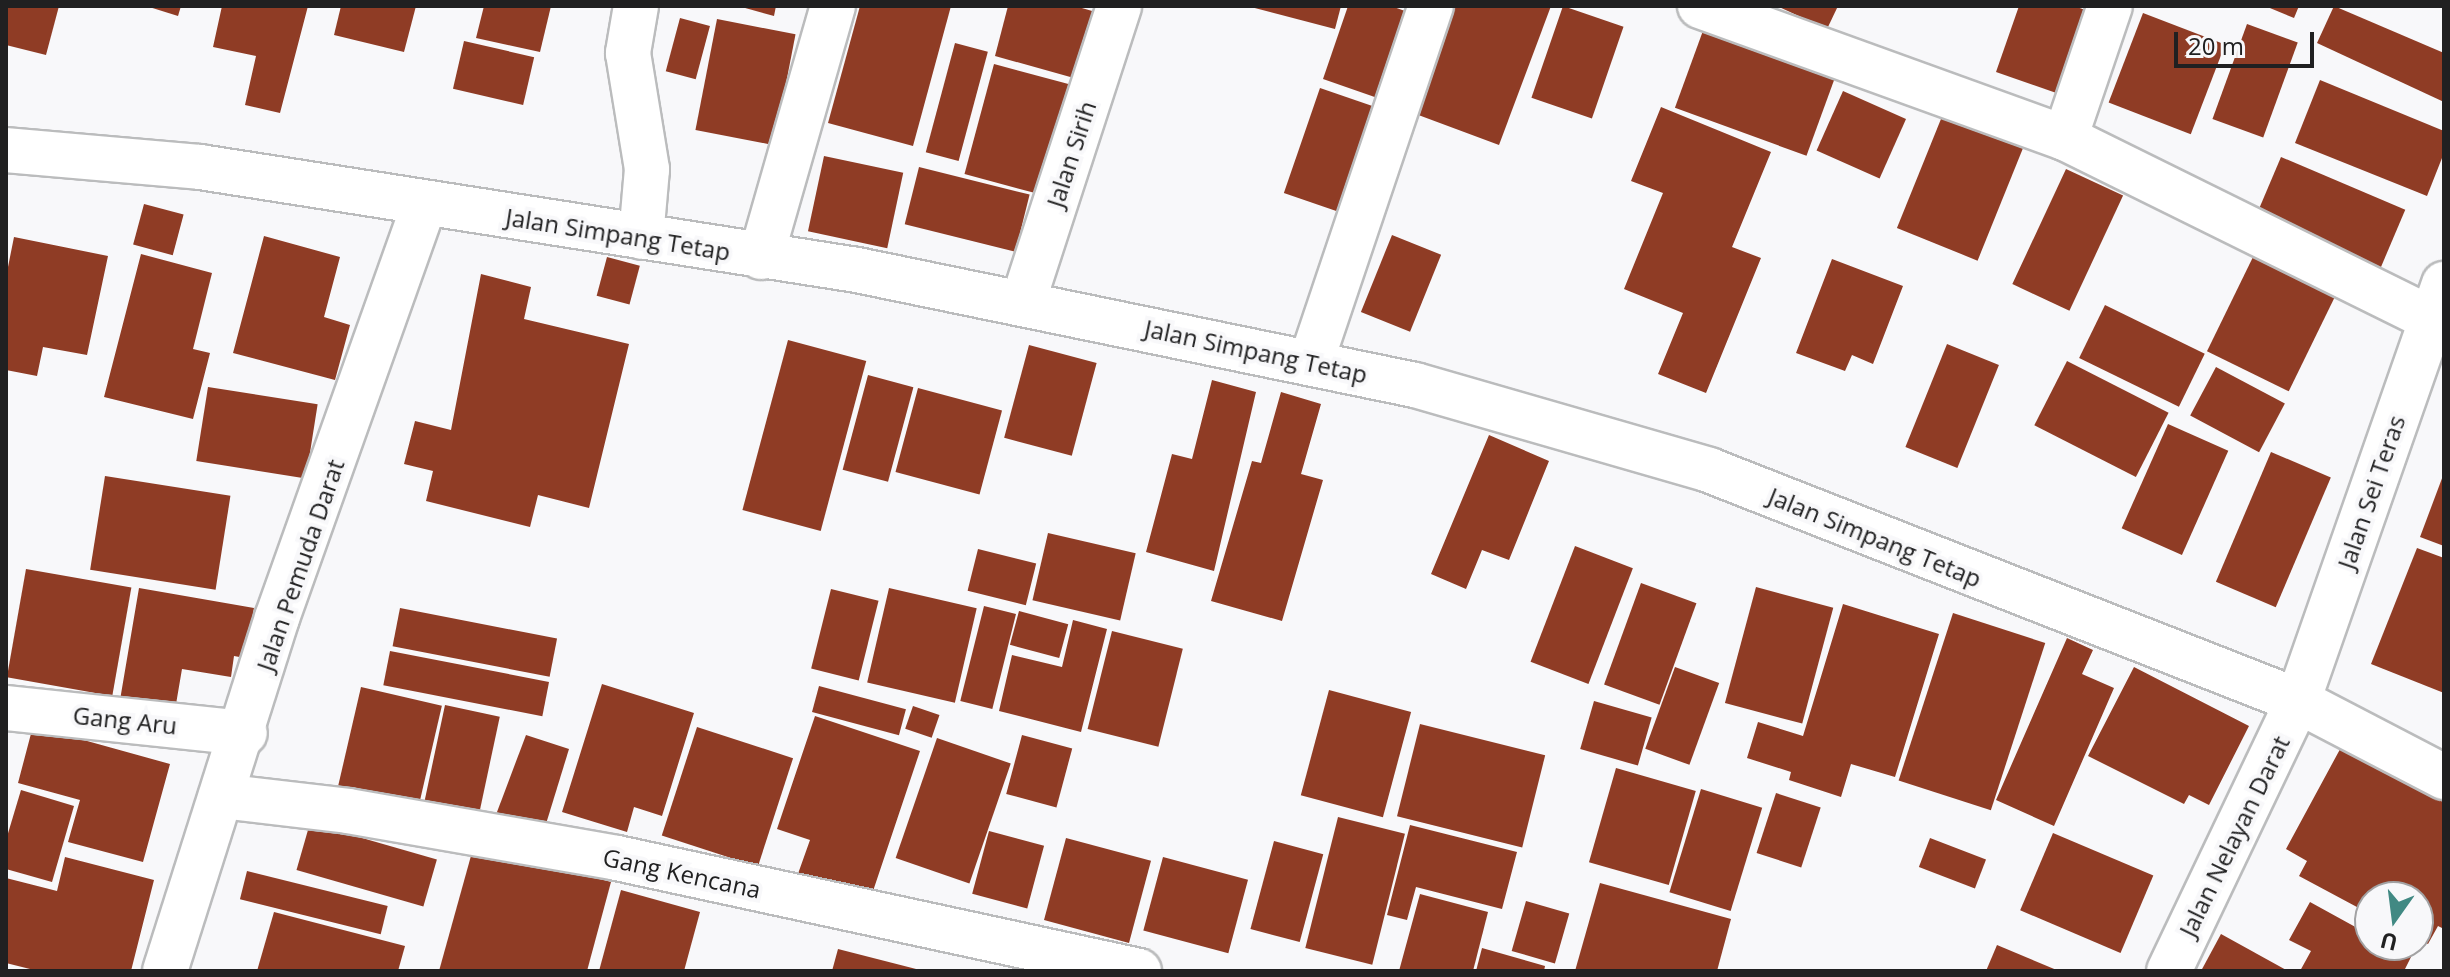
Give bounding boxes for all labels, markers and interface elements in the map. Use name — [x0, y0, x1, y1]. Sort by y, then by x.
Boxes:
scale bar — [2178, 16, 2318, 66]
text: 20 m — [2188, 29, 2244, 62]
street label: Jalan Sirih — [1040, 97, 1102, 211]
street label: Jalan Simpang Tetap — [504, 202, 732, 266]
street label: Jalan Simpang Tetap — [1142, 313, 1370, 389]
street label: Jalan Sei Teras — [2331, 412, 2411, 572]
street label: Jalan Pemuda Darat — [250, 456, 350, 674]
street label: Jalan Simpang Tetap — [1764, 481, 1986, 593]
street label: Gang Aru — [72, 700, 178, 740]
street label: Jalan Nelayan Darat — [2173, 731, 2295, 941]
street label: Gang Kencana — [600, 842, 764, 904]
north arrow — [2354, 881, 2434, 961]
text: U — [2377, 926, 2400, 959]

